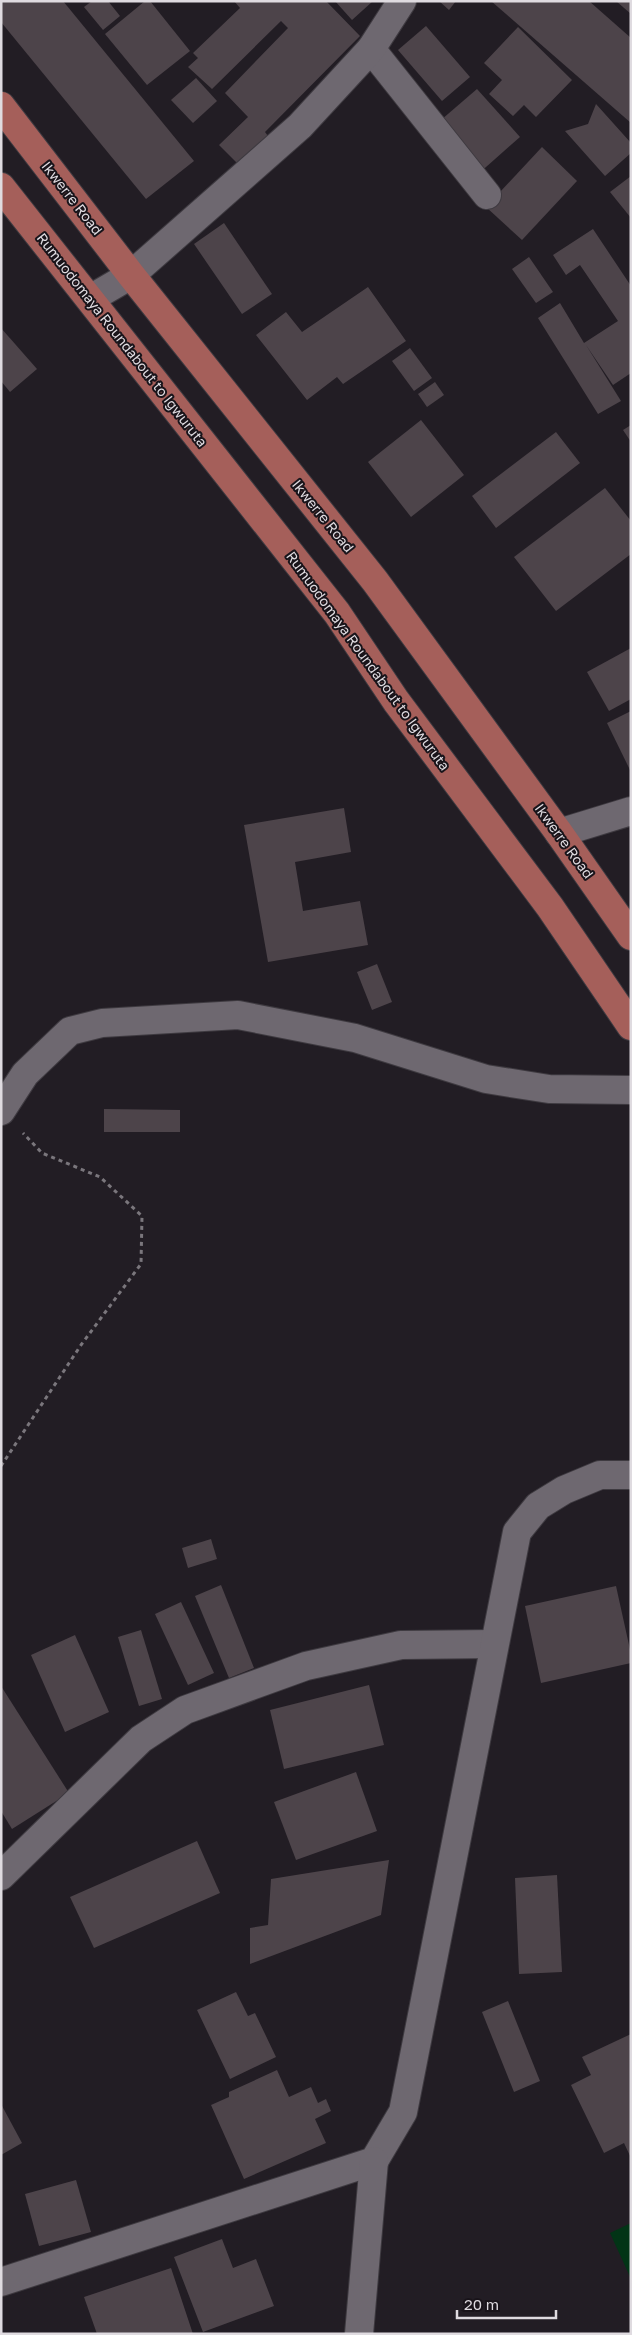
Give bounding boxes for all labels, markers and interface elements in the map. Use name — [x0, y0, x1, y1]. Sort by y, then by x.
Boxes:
street label: Ikwerre Road — [38, 158, 106, 238]
street label: Rumuodomaya Roundabout to Igwuruta — [34, 229, 211, 450]
street label: Ikwerre Road — [289, 476, 358, 555]
street label: Rumuodomaya Roundabout to Igwuruta — [283, 548, 454, 774]
street label: Ikwerre Road — [532, 800, 597, 881]
scale bar — [457, 2288, 556, 2320]
text: 20 m — [464, 2295, 499, 2313]

